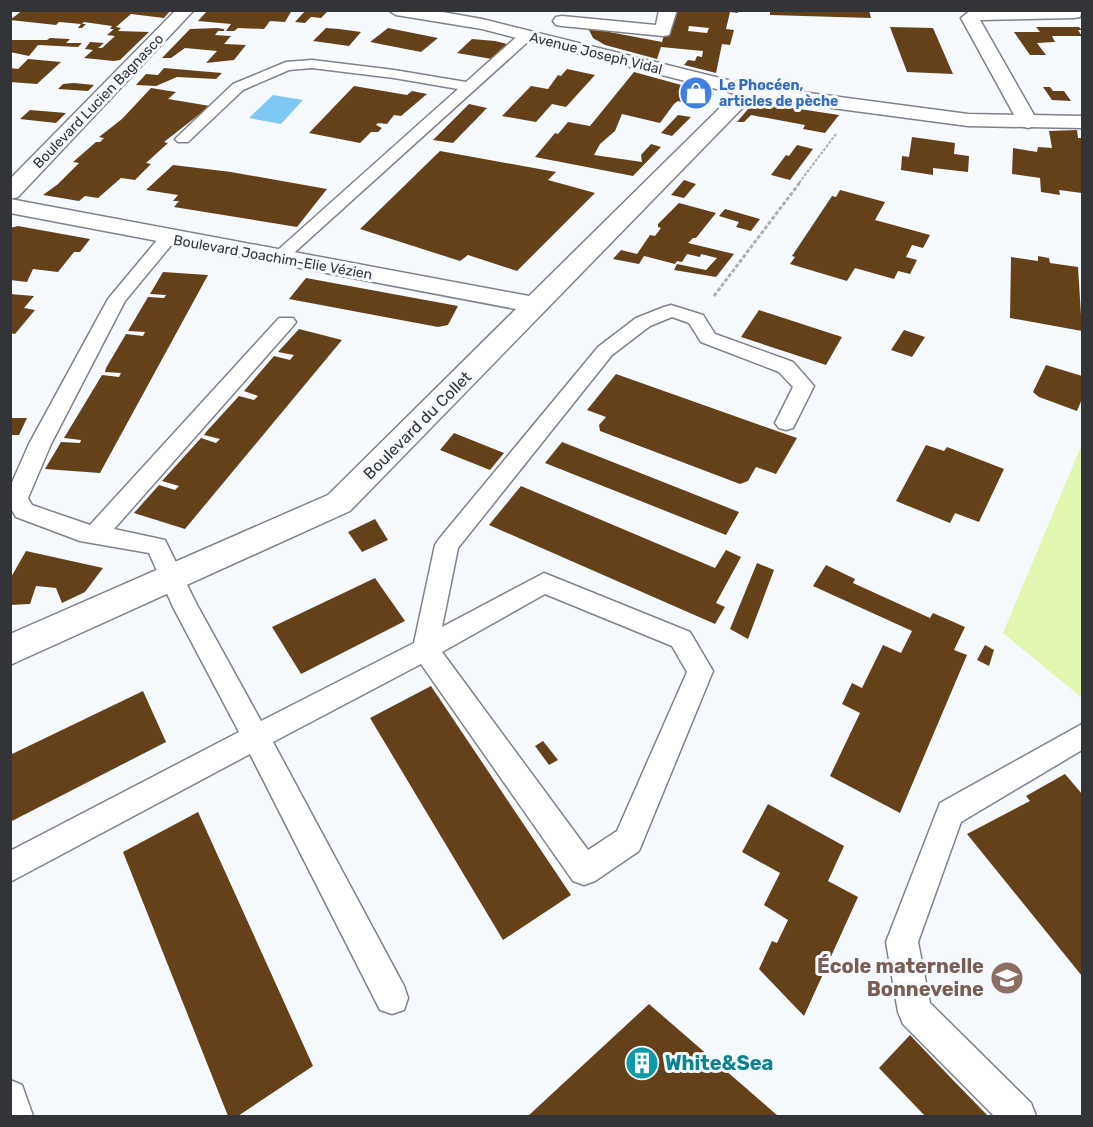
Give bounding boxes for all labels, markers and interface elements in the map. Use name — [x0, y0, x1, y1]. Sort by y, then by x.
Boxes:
street label: Avenue Joseph Vidal — [528, 29, 664, 78]
street label: Boulevard Lucien Bagnasco — [30, 31, 167, 172]
shop icon: Le Phocéen, articles de pèche — [678, 75, 714, 111]
place label: Le Phocéen, articles de pèche — [719, 77, 838, 110]
street label: Boulevard Joachim-Elie Vézien — [172, 232, 374, 283]
street label: Boulevard du Collet — [359, 367, 475, 483]
place label: École maternelle Bonneveine — [817, 954, 984, 1001]
school or university icon: École maternelle Bonneveine — [989, 960, 1025, 996]
building icon: White&Sea — [624, 1045, 660, 1081]
place label: White&Sea — [665, 1051, 773, 1075]

